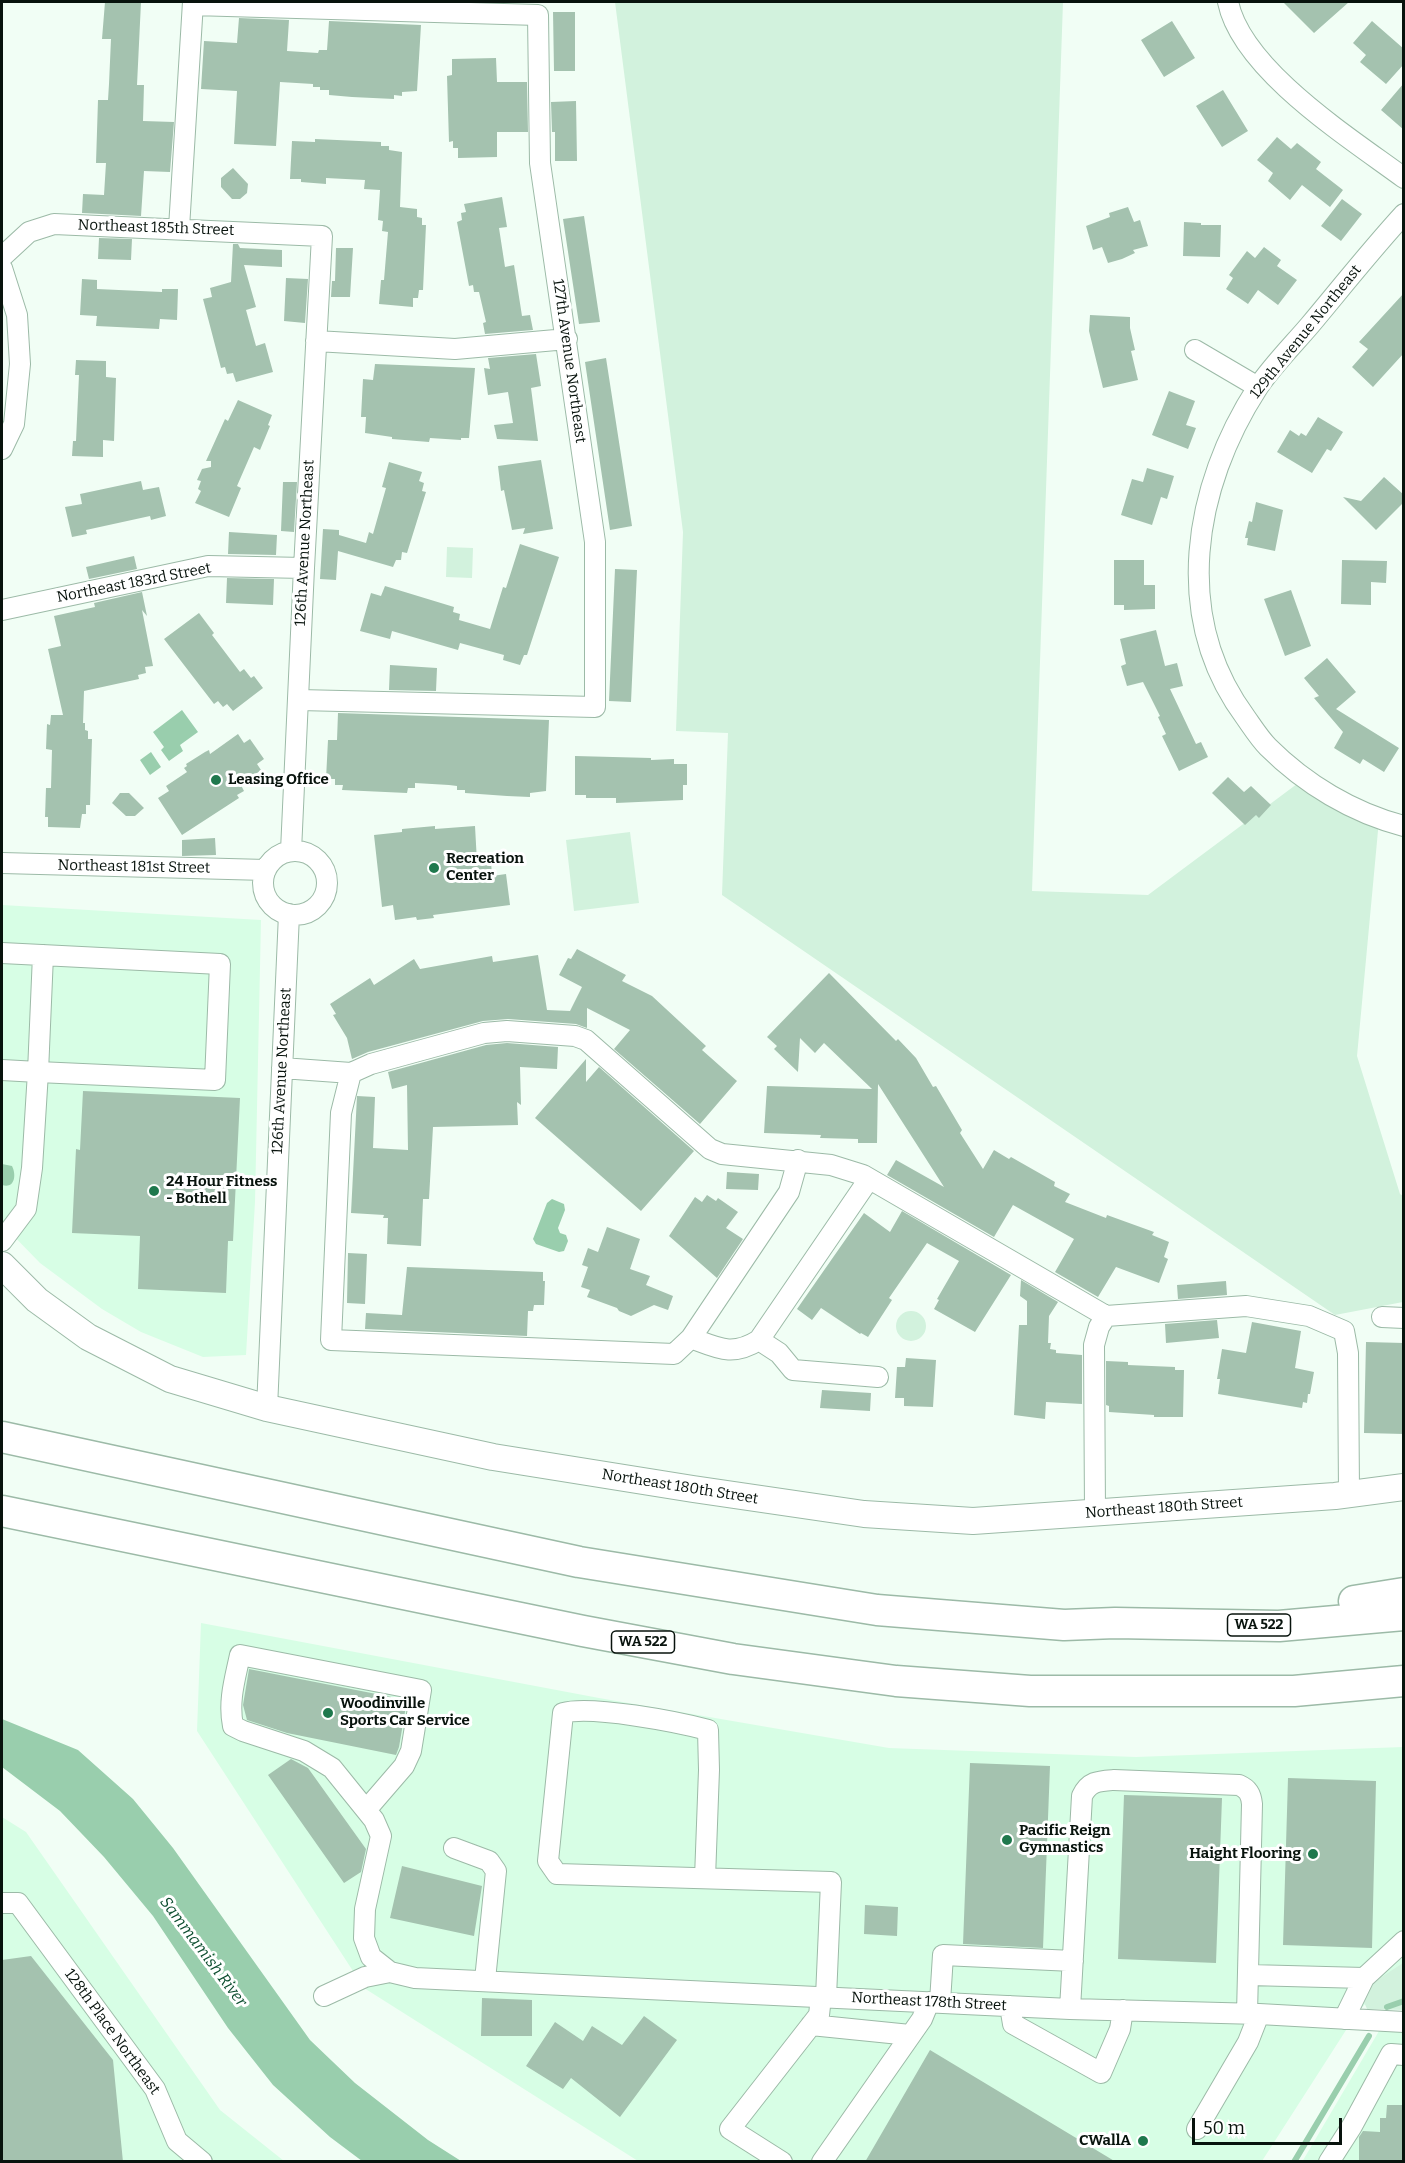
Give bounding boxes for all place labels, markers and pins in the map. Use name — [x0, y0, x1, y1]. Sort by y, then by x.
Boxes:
place label: Leasing Office — [228, 771, 329, 789]
marker: Leasing Office — [209, 773, 223, 787]
place label: Recreation Center — [446, 850, 524, 885]
marker: Recreation Center — [427, 861, 441, 875]
place label: 24 Hour Fitness - Bothell — [166, 1173, 277, 1208]
marker: 24 Hour Fitness - Bothell — [147, 1184, 161, 1198]
place label: Woodinville Sports Car Service — [340, 1695, 470, 1730]
marker: Woodinville Sports Car Service — [321, 1706, 335, 1720]
place label: Pacific Reign Gymnastics — [1019, 1822, 1110, 1857]
marker: Pacific Reign Gymnastics — [1000, 1833, 1014, 1847]
place label: Haight Flooring — [1189, 1845, 1301, 1863]
marker: Haight Flooring — [1306, 1847, 1320, 1861]
place label: CWallA — [1079, 2132, 1131, 2150]
marker: CWallA — [1136, 2134, 1150, 2148]

